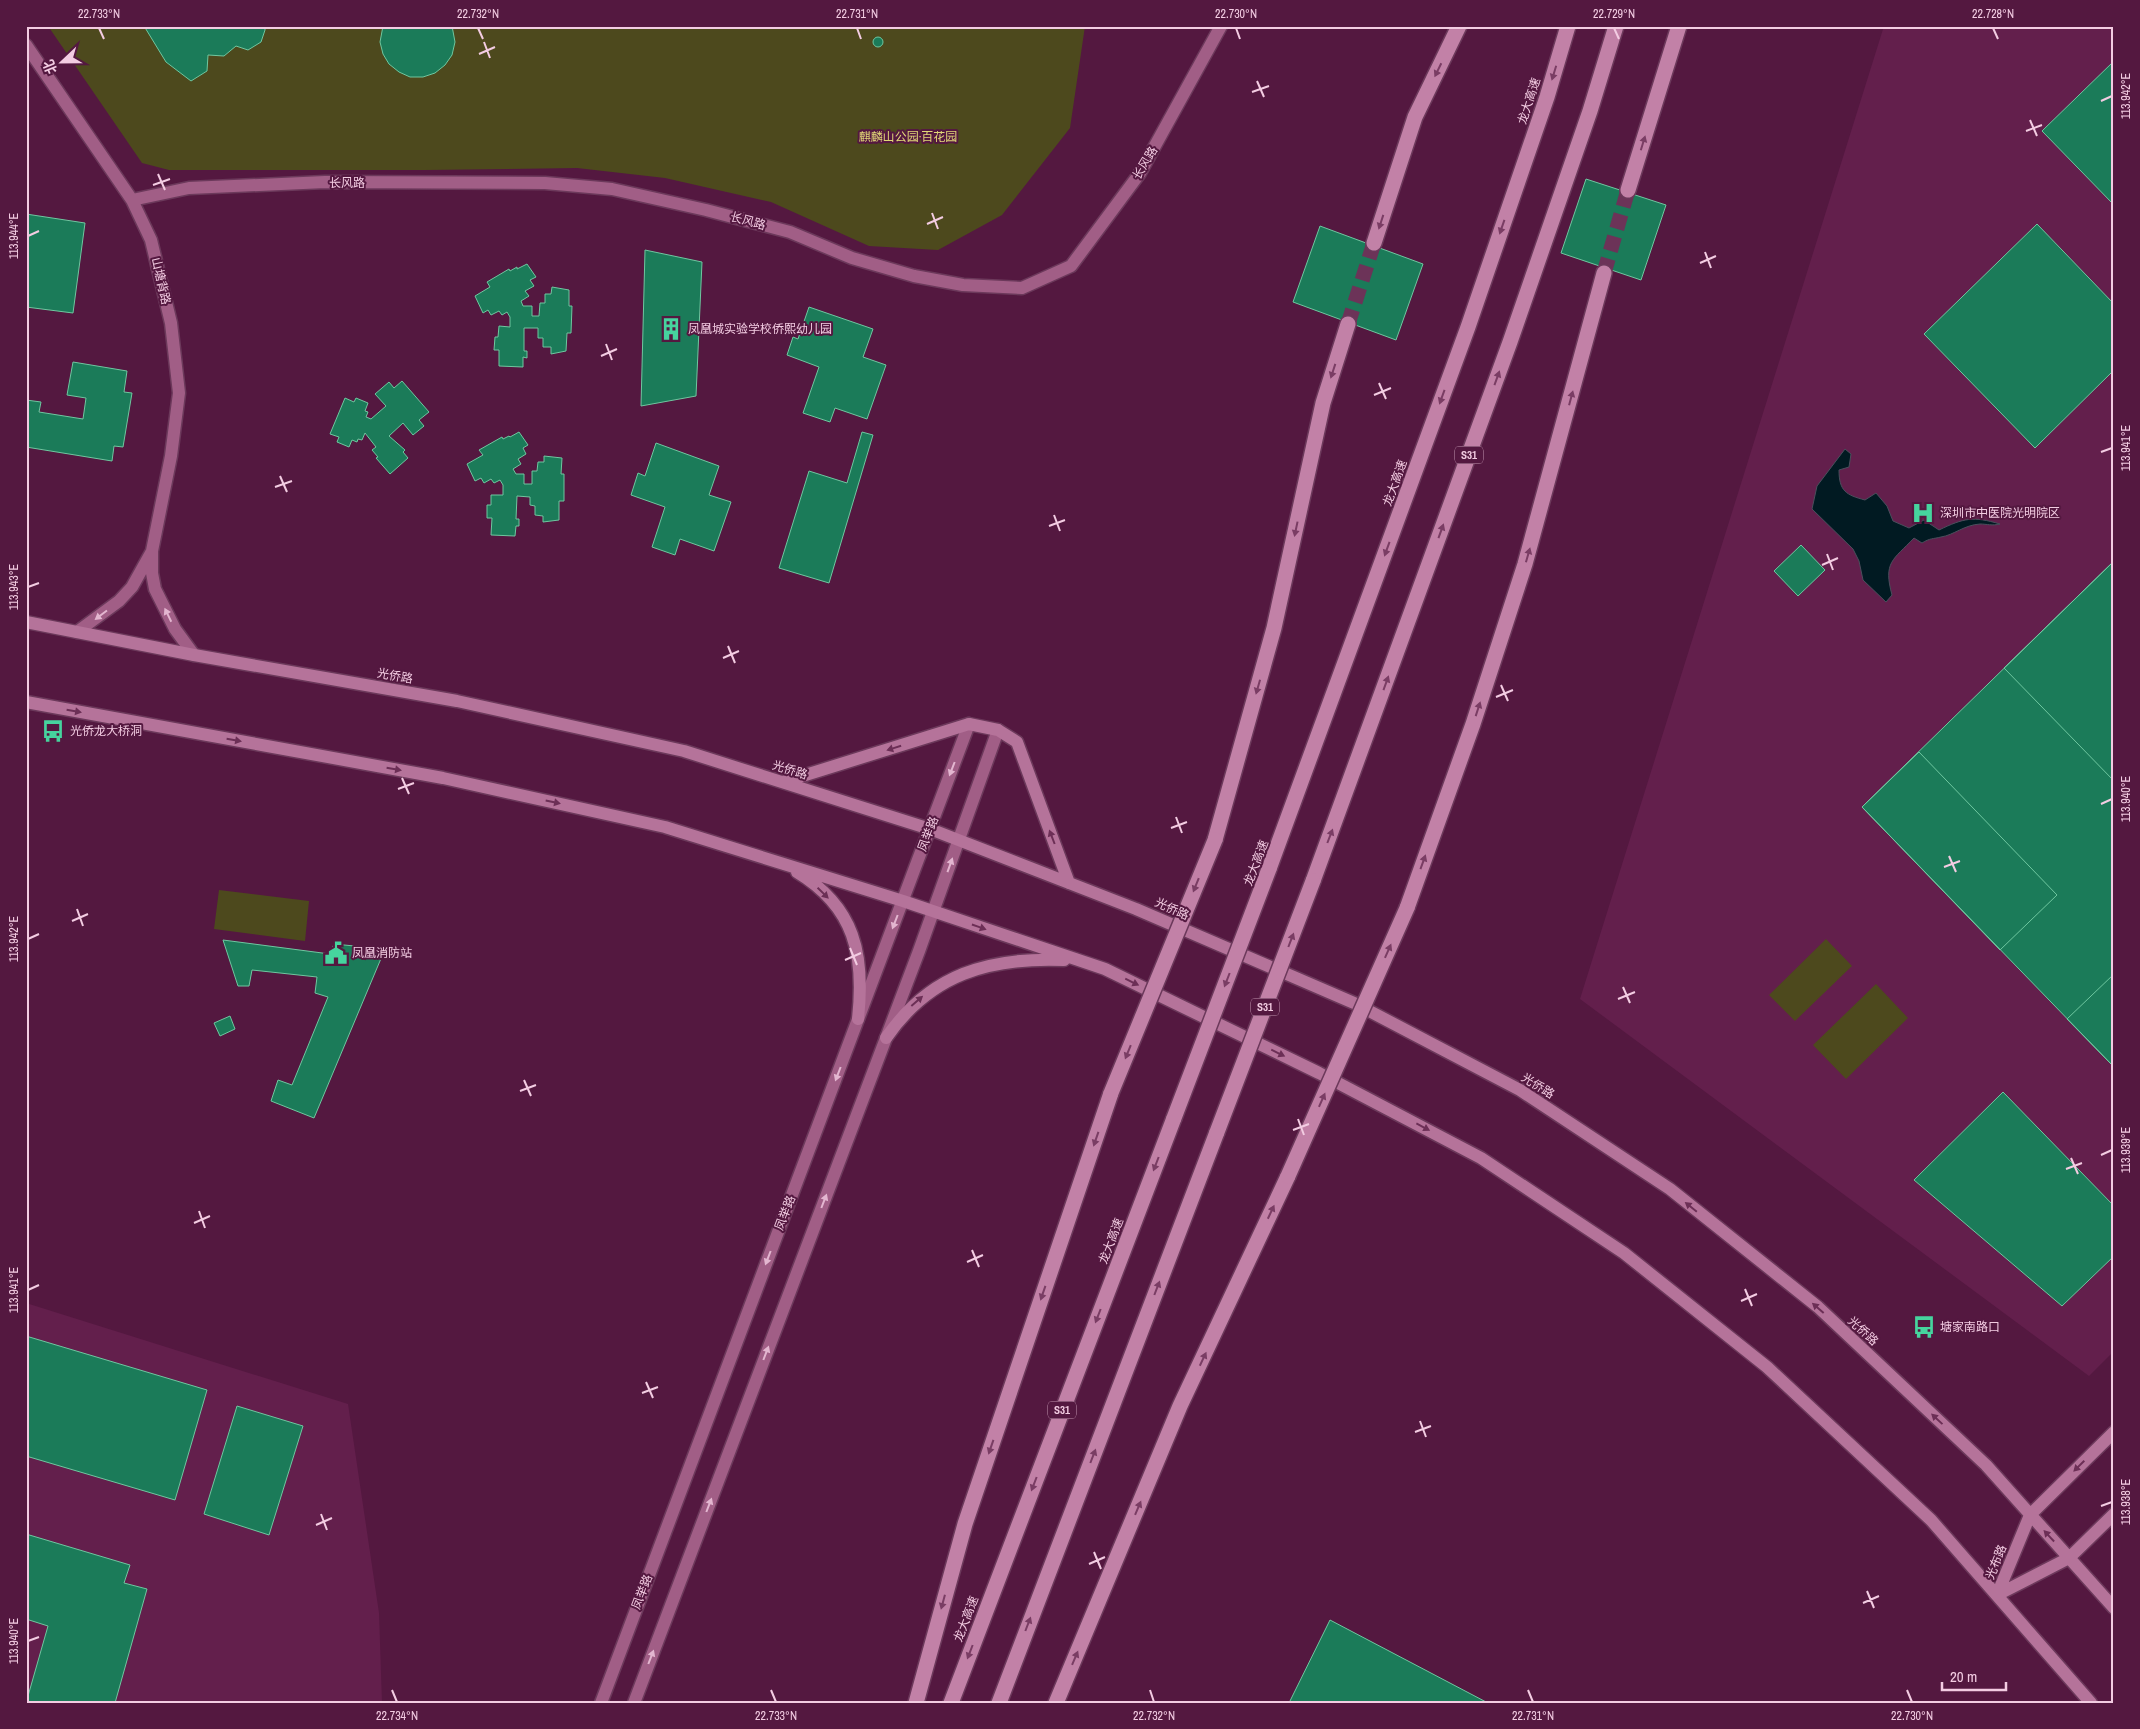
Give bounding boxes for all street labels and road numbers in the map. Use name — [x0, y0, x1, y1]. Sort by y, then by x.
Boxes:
street label: 龙大高速 — [1514, 76, 1544, 126]
street label: 长风路 — [1129, 143, 1161, 183]
street label: 长风路 — [329, 175, 365, 191]
street label: 长风路 — [729, 209, 767, 233]
street label: 山塘背路 — [148, 256, 174, 306]
road number: S31 — [1455, 446, 1483, 464]
street label: 龙大高速 — [1379, 458, 1411, 508]
street label: 光侨路 — [376, 665, 414, 687]
street label: 光侨路 — [770, 757, 810, 783]
street label: 凤举路 — [914, 814, 942, 854]
street label: 龙大高速 — [1240, 838, 1272, 888]
street label: 光侨路 — [1152, 894, 1192, 924]
road number: S31 — [1251, 999, 1279, 1016]
street label: 光侨路 — [1518, 1070, 1558, 1102]
street label: 凤举路 — [771, 1193, 799, 1233]
street label: 龙大高速 — [1095, 1216, 1127, 1266]
street label: 光侨路 — [1844, 1313, 1882, 1349]
road number: S31 — [1048, 1402, 1076, 1418]
street label: 光布路 — [1982, 1542, 2010, 1582]
street label: 凤举路 — [628, 1572, 656, 1612]
street label: 龙大高速 — [950, 1594, 982, 1644]

